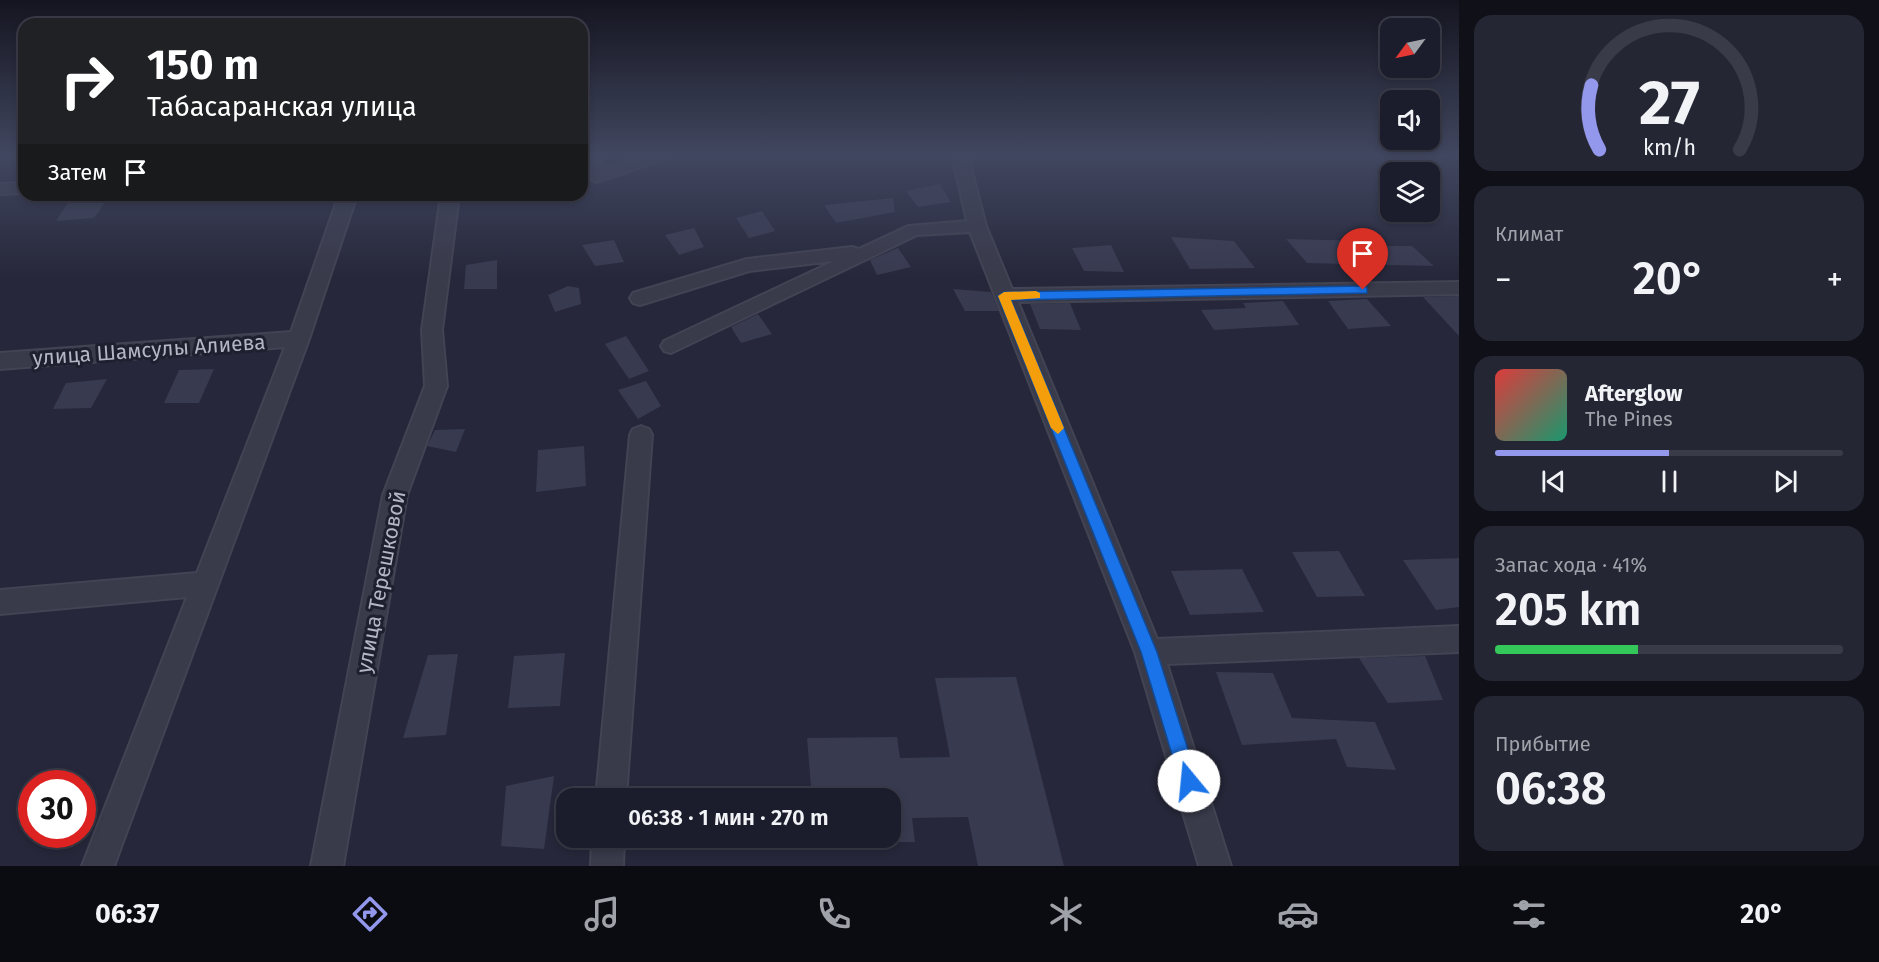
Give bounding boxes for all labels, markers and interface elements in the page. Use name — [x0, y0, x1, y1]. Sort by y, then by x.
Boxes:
north arrow — [1380, 18, 1440, 78]
map controls — [1380, 18, 1440, 222]
text: 150 m — [147, 40, 259, 90]
icon: right — [48, 42, 126, 120]
text: 27 — [1639, 66, 1699, 141]
button: sound — [1380, 90, 1440, 150]
text: Табасаранская улица — [147, 91, 417, 123]
text: km/h — [1642, 135, 1696, 161]
icon: arrive — [119, 156, 152, 189]
text: Затем — [48, 159, 107, 186]
button: layers — [1380, 162, 1440, 222]
text: Климат — [1495, 222, 1563, 246]
pin — [1337, 228, 1388, 290]
icon: arrive — [1346, 237, 1379, 270]
text: 20° — [1633, 252, 1705, 306]
text: − — [1495, 260, 1512, 300]
text: + — [1827, 260, 1843, 300]
street label: улица Шамсулы Алиева — [32, 329, 266, 371]
text: Afterglow — [1585, 380, 1682, 407]
text: The Pines — [1585, 407, 1672, 431]
icon: previous — [1537, 465, 1570, 498]
icon: pause — [1653, 465, 1686, 498]
icon: next — [1769, 465, 1802, 498]
street label: улица Терешковой — [351, 488, 411, 676]
text: Запас хода · 41% — [1495, 553, 1647, 577]
text: 205 km — [1495, 583, 1641, 637]
text: Прибытие — [1495, 732, 1591, 756]
position arrow — [1157, 749, 1221, 813]
text: 06:38 — [1495, 762, 1607, 816]
speed limit sign: 30 — [18, 770, 96, 848]
text: 06:38 · 1 мин · 270 m — [628, 804, 829, 831]
icon: directions — [349, 893, 391, 935]
icon: music — [581, 893, 623, 935]
icon: phone — [813, 893, 855, 935]
icon: climate — [1045, 893, 1087, 935]
icon: car — [1277, 893, 1319, 935]
icon: filters — [1508, 893, 1550, 935]
text: 06:37 — [95, 898, 159, 930]
text: 20° — [1740, 898, 1784, 930]

